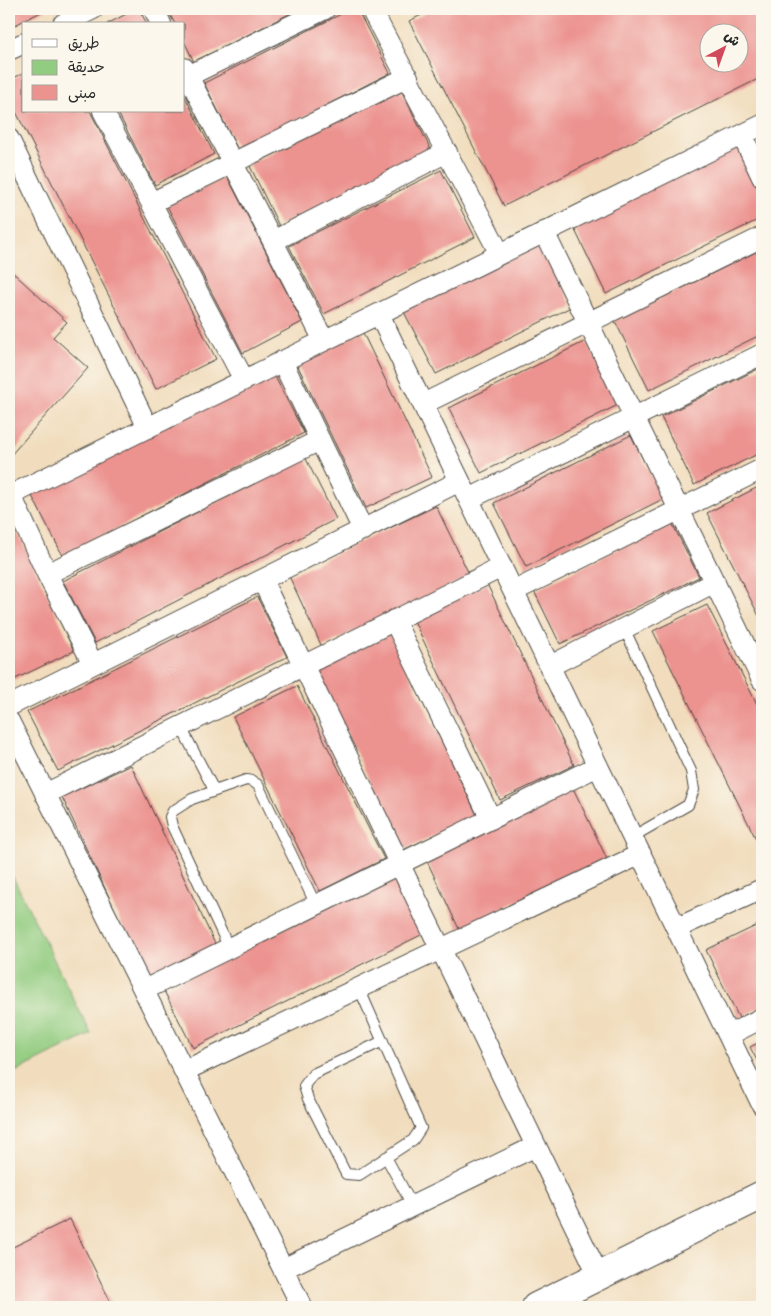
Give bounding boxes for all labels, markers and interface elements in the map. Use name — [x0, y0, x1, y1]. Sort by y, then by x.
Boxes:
legend — [22, 22, 185, 112]
north arrow — [698, 22, 748, 72]
text: ش — [718, 24, 746, 53]
text: طريق — [68, 30, 100, 56]
text: حديقة — [68, 54, 105, 80]
text: مبنى — [68, 80, 96, 106]

